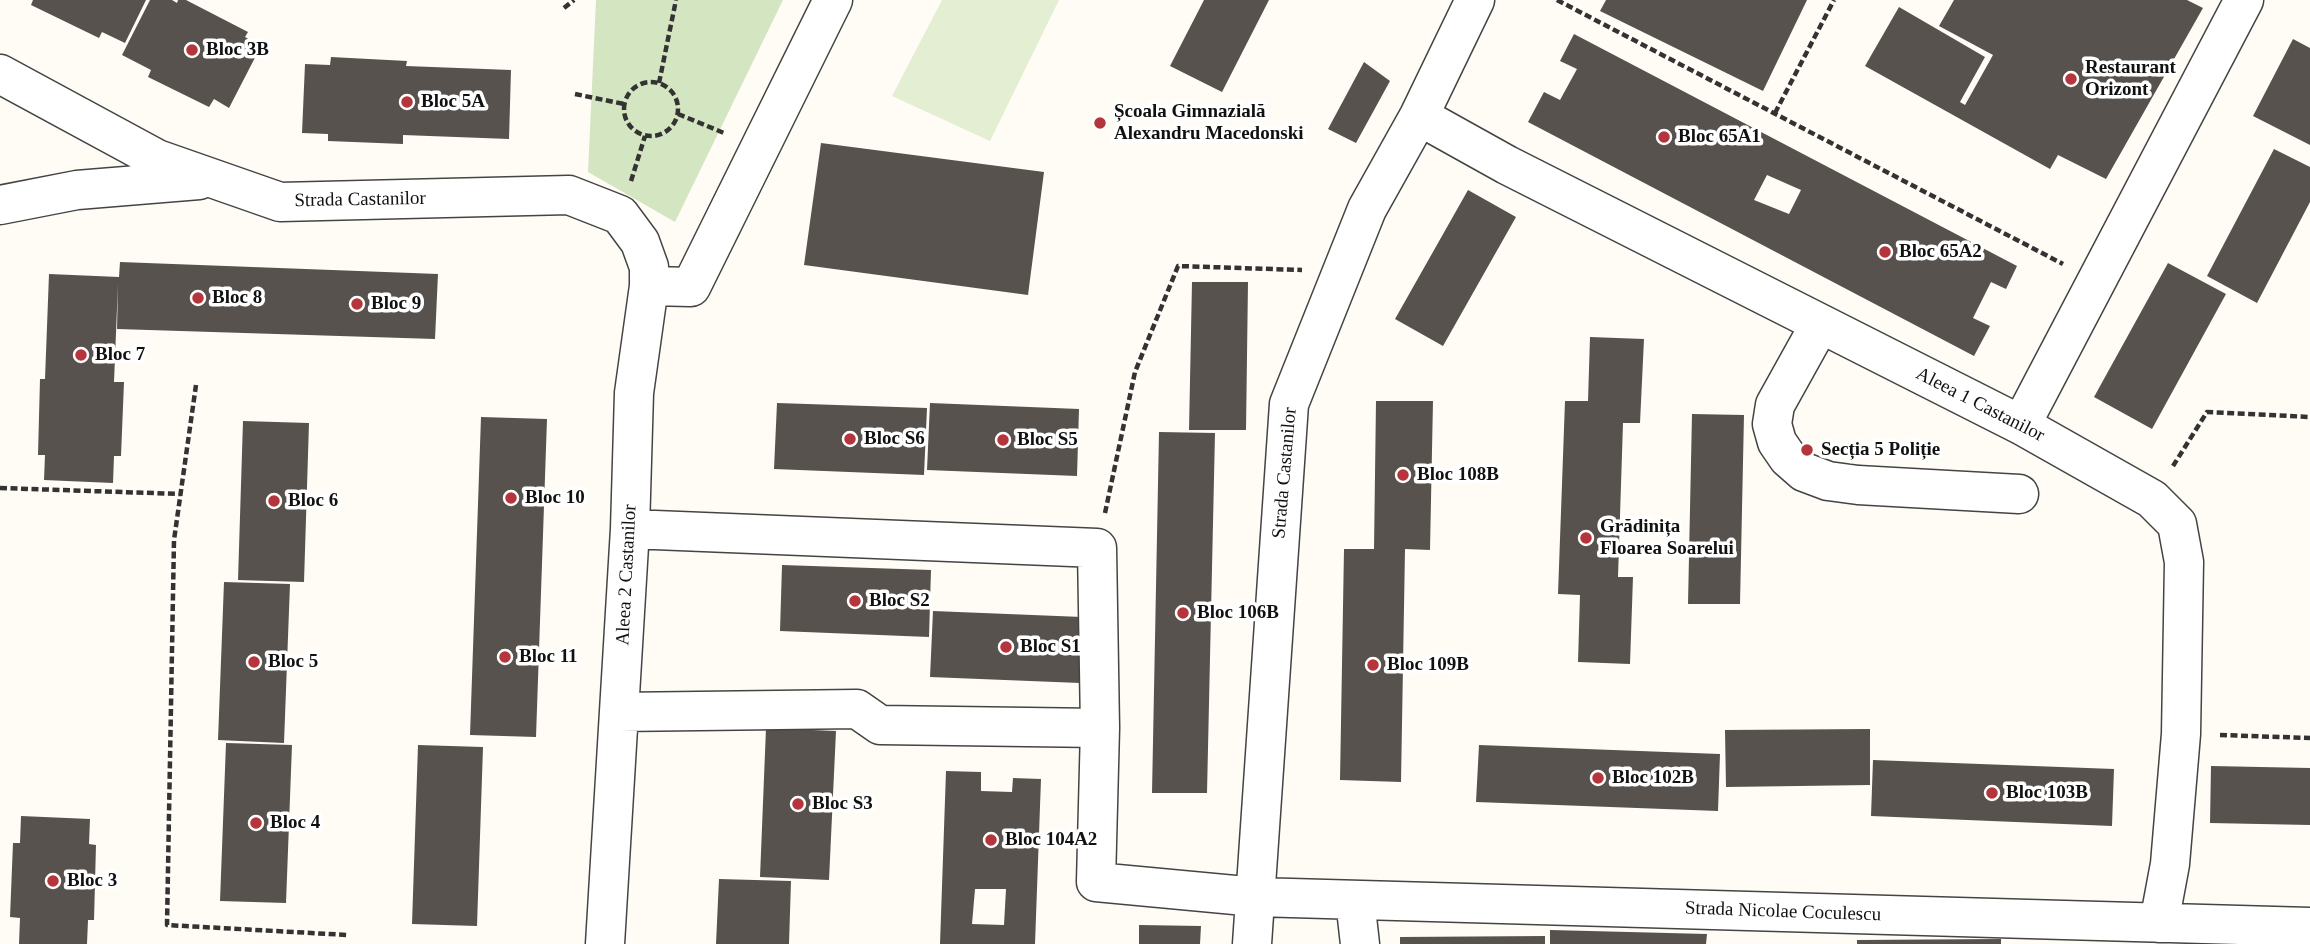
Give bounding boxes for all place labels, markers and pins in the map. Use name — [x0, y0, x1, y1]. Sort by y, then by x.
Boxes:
place label: Bloc 3B — [206, 39, 269, 61]
marker: Bloc 3B — [184, 42, 200, 58]
place label: Restaurant Orizont — [2085, 57, 2176, 101]
marker: Restaurant Orizont — [2063, 71, 2079, 87]
place label: Bloc 5A — [421, 91, 485, 113]
marker: Bloc 5A — [399, 94, 415, 110]
place label: Școala Gimnazială Alexandru Macedonski — [1114, 101, 1303, 145]
marker: Școala Gimnazială Alexandru Macedonski — [1092, 115, 1108, 131]
place label: Bloc 65A1 — [1678, 126, 1761, 148]
marker: Bloc 65A1 — [1656, 129, 1672, 145]
place label: Bloc 65A2 — [1899, 241, 1982, 263]
marker: Bloc 65A2 — [1877, 244, 1893, 260]
place label: Bloc 8 — [212, 287, 262, 309]
marker: Bloc 8 — [190, 290, 206, 306]
place label: Bloc 9 — [371, 293, 421, 315]
marker: Bloc 9 — [349, 296, 365, 312]
place label: Bloc 7 — [95, 344, 145, 366]
marker: Bloc 7 — [73, 347, 89, 363]
place label: Bloc S6 — [864, 428, 925, 450]
place label: Bloc S5 — [1017, 429, 1078, 451]
marker: Bloc S6 — [842, 431, 858, 447]
marker: Bloc S5 — [995, 432, 1011, 448]
place label: Secția 5 Poliție — [1821, 439, 1940, 461]
marker: Secția 5 Poliție — [1799, 442, 1815, 458]
place label: Bloc 108B — [1417, 464, 1499, 486]
marker: Bloc 108B — [1395, 467, 1411, 483]
place label: Bloc 10 — [525, 487, 585, 509]
place label: Bloc 6 — [288, 490, 338, 512]
marker: Bloc 10 — [503, 490, 519, 506]
marker: Bloc 6 — [266, 493, 282, 509]
place label: Grădinița Floarea Soarelui — [1600, 516, 1734, 560]
marker: Grădinița Floarea Soarelui — [1578, 530, 1594, 546]
place label: Bloc S2 — [869, 590, 930, 612]
marker: Bloc S2 — [847, 593, 863, 609]
place label: Bloc 106B — [1197, 602, 1279, 624]
marker: Bloc 106B — [1175, 605, 1191, 621]
place label: Bloc S1 — [1020, 636, 1081, 658]
marker: Bloc S1 — [998, 639, 1014, 655]
place label: Bloc 11 — [519, 646, 578, 668]
marker: Bloc 11 — [497, 649, 513, 665]
place label: Bloc 5 — [268, 651, 318, 673]
marker: Bloc 5 — [246, 654, 262, 670]
place label: Bloc 109B — [1387, 654, 1469, 676]
marker: Bloc 109B — [1365, 657, 1381, 673]
place label: Bloc 102B — [1612, 767, 1694, 789]
marker: Bloc 102B — [1590, 770, 1606, 786]
place label: Bloc 103B — [2006, 782, 2088, 804]
marker: Bloc 103B — [1984, 785, 2000, 801]
place label: Bloc S3 — [812, 793, 873, 815]
marker: Bloc S3 — [790, 796, 806, 812]
place label: Bloc 4 — [270, 812, 320, 834]
marker: Bloc 4 — [248, 815, 264, 831]
place label: Bloc 104A2 — [1005, 829, 1097, 851]
marker: Bloc 104A2 — [983, 832, 999, 848]
place label: Bloc 3 — [67, 870, 117, 892]
marker: Bloc 3 — [45, 873, 61, 889]

